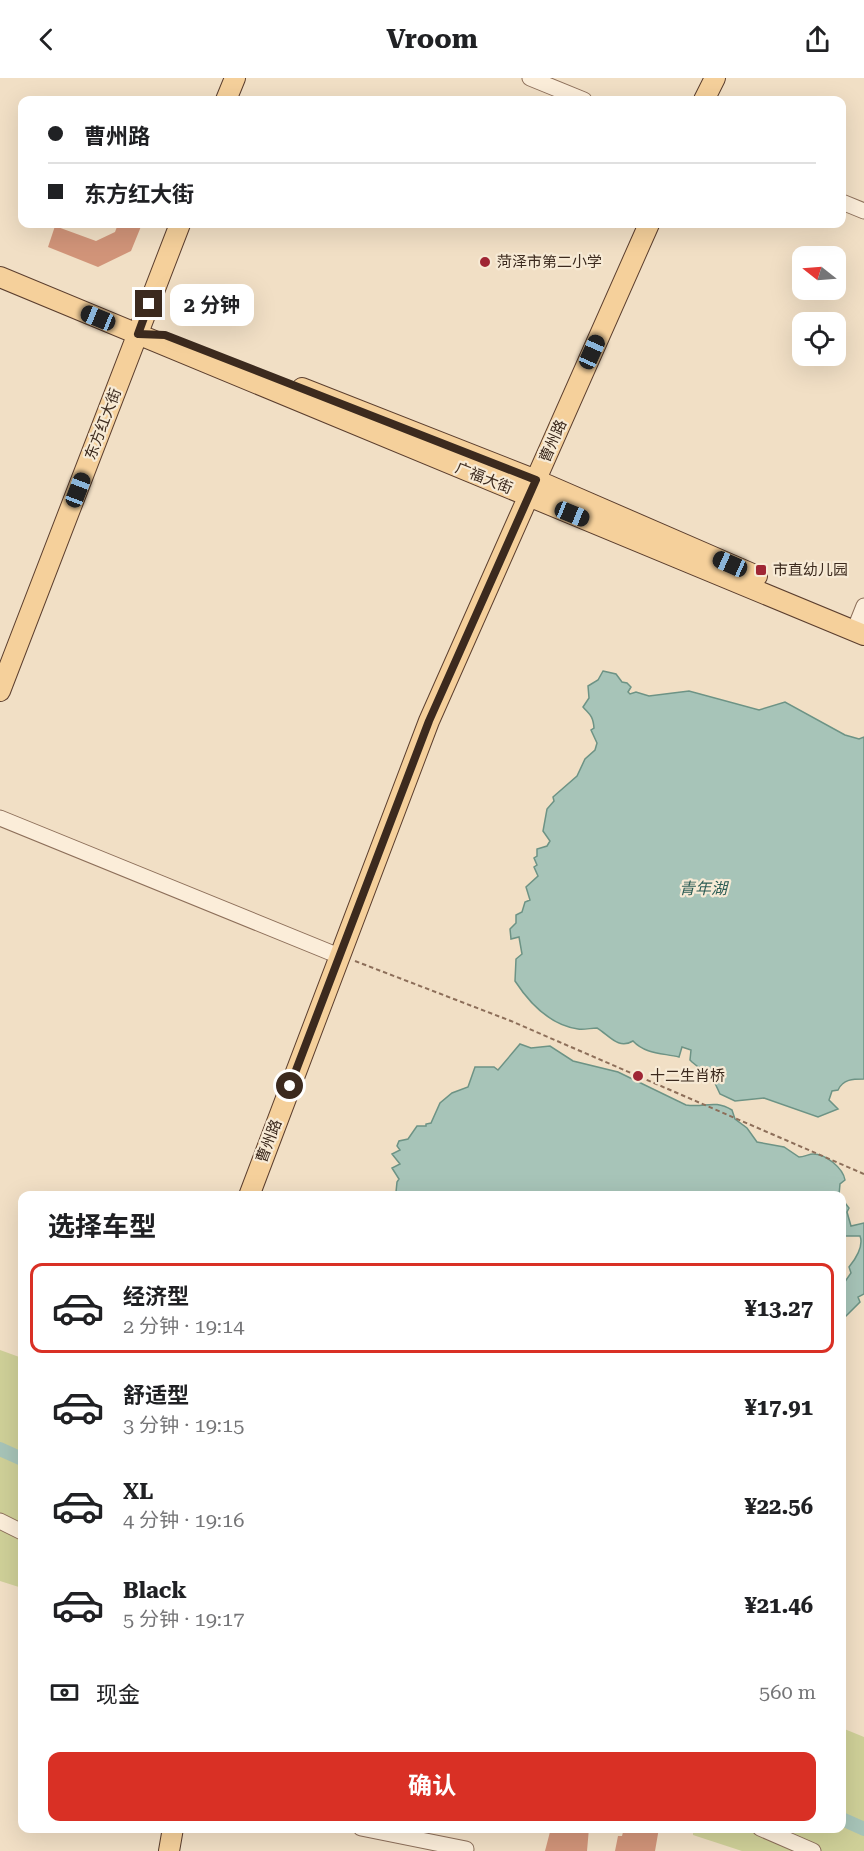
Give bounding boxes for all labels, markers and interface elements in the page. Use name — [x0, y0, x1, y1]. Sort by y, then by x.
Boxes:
icon: back — [30, 23, 63, 56]
text: Vroom — [386, 23, 478, 55]
icon: share — [801, 23, 834, 56]
text: 曹州路 — [84, 124, 150, 149]
text: 东方红大街 — [84, 182, 194, 207]
north arrow — [792, 246, 846, 300]
map controls — [792, 246, 846, 366]
place label: 菏泽市第二小学 — [497, 253, 602, 271]
marker: 菏泽市第二小学 — [478, 255, 492, 269]
callout: 2 分钟 — [170, 283, 254, 325]
route end — [135, 290, 162, 317]
text: 2 分钟 — [184, 293, 240, 317]
car — [78, 303, 118, 333]
button: locate — [792, 312, 846, 366]
car — [576, 332, 608, 372]
street label: 东方红大街 — [81, 386, 125, 462]
street label: 曹州路 — [536, 417, 570, 465]
street label: 广福大街 — [453, 458, 515, 498]
car — [63, 470, 93, 510]
car — [552, 499, 592, 529]
car — [710, 548, 750, 580]
place label: 市直幼儿园 — [773, 561, 848, 579]
marker: 市直幼儿园 — [754, 563, 768, 577]
water label: 青年湖 — [679, 879, 730, 898]
place label: 十二生肖桥 — [650, 1067, 725, 1085]
marker: 十二生肖桥 — [631, 1069, 645, 1083]
route start — [276, 1072, 303, 1099]
street label: 曹州路 — [253, 1117, 285, 1165]
text: 选择车型 — [48, 1211, 156, 1243]
icon: car — [51, 1281, 105, 1335]
text: 经济型 — [123, 1284, 189, 1309]
text: ¥13.27 — [744, 1296, 813, 1321]
text: 2 分钟 · 19:14 — [123, 1314, 244, 1338]
icon: car — [51, 1380, 105, 1434]
text: 舒适型 — [123, 1383, 189, 1408]
text: ¥17.91 — [744, 1395, 813, 1420]
text: 3 分钟 · 19:15 — [123, 1413, 244, 1437]
icon: car — [51, 1479, 105, 1533]
text: XL — [123, 1479, 153, 1504]
text: ¥22.56 — [744, 1494, 813, 1519]
text: 4 分钟 · 19:16 — [123, 1508, 244, 1532]
icon: car — [51, 1578, 105, 1632]
text: Black — [123, 1578, 187, 1603]
text: ¥21.46 — [744, 1593, 813, 1618]
text: 5 分钟 · 19:17 — [123, 1607, 244, 1631]
icon: cash — [48, 1676, 81, 1709]
text: 560 m — [759, 1680, 816, 1704]
text: 现金 — [96, 1682, 140, 1707]
button: 确认 — [48, 1752, 816, 1821]

